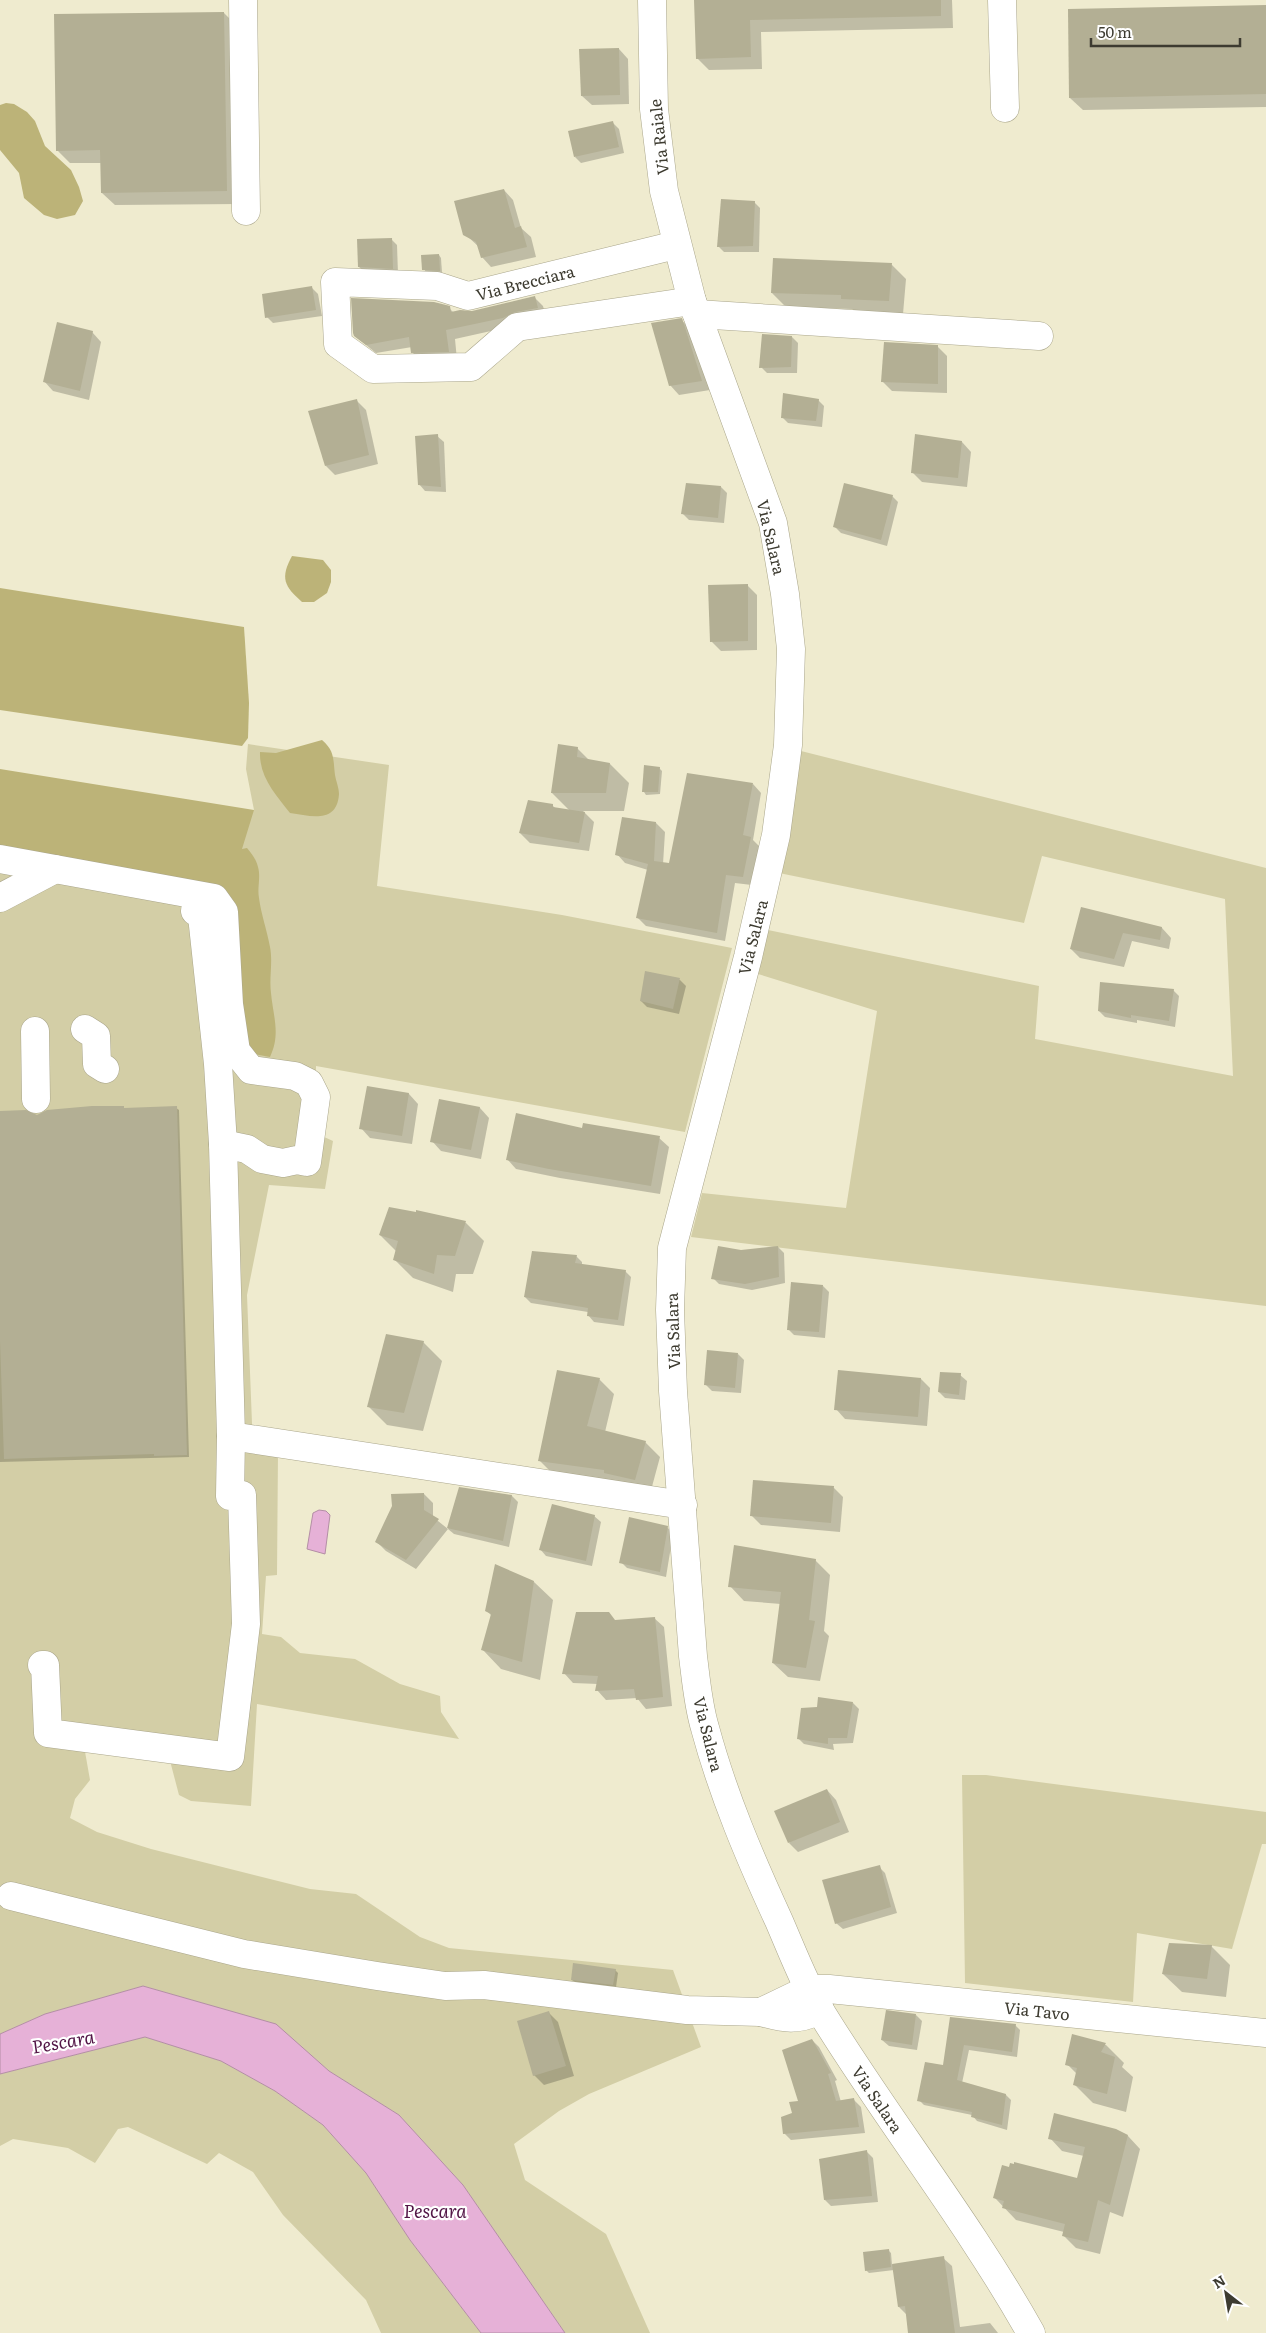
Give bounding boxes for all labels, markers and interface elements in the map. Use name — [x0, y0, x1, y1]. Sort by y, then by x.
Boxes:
scale bar — [1091, 15, 1240, 47]
text: 50 m — [1098, 20, 1132, 43]
street label: Via Raiale — [642, 98, 674, 176]
street label: Via Brecciara — [473, 258, 577, 306]
street label: Via Salara — [752, 497, 792, 577]
street label: Via Salara — [731, 896, 773, 977]
street label: Via Salara — [659, 1292, 685, 1370]
street label: Via Salara — [688, 1694, 730, 1775]
street label: Via Tavo — [1003, 1995, 1071, 2025]
water label: Pescara — [30, 2022, 97, 2060]
street label: Via Salara — [847, 2060, 910, 2138]
water label: Pescara — [404, 2197, 467, 2224]
north arrow — [1201, 2268, 1251, 2318]
text: N — [1209, 2269, 1229, 2293]

